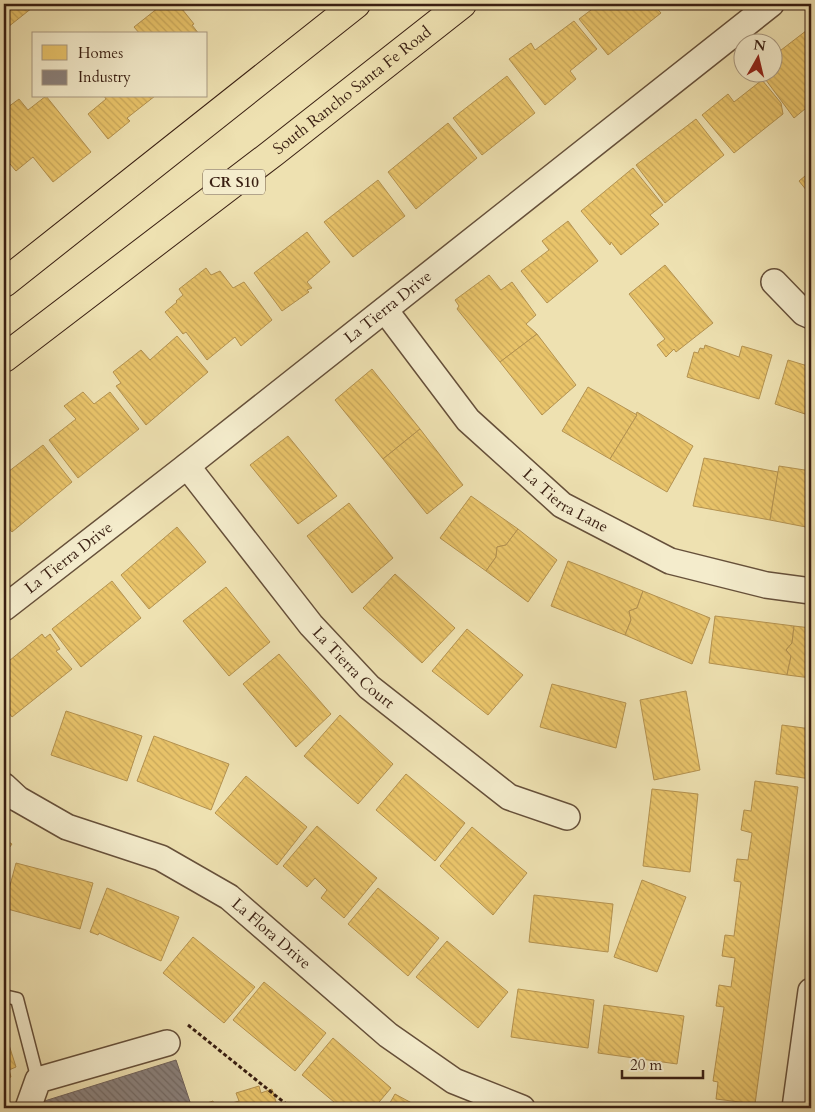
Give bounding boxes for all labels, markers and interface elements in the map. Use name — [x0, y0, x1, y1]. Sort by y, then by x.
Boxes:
street label: South Rancho Santa Fe Road — [268, 21, 436, 160]
legend — [32, 32, 208, 98]
north arrow — [732, 32, 782, 82]
text: N — [752, 35, 767, 56]
text: Homes — [78, 43, 123, 63]
text: Industry — [78, 67, 131, 87]
road number: CR S10 — [203, 170, 265, 194]
street label: La Tierra Drive — [340, 265, 436, 348]
street label: La Tierra Lane — [518, 464, 612, 538]
street label: La Tierra Drive — [20, 517, 117, 599]
street label: La Tierra Court — [307, 622, 399, 714]
street label: La Flora Drive — [227, 893, 316, 974]
scale bar — [622, 1047, 704, 1079]
text: 20 m — [630, 1055, 662, 1075]

